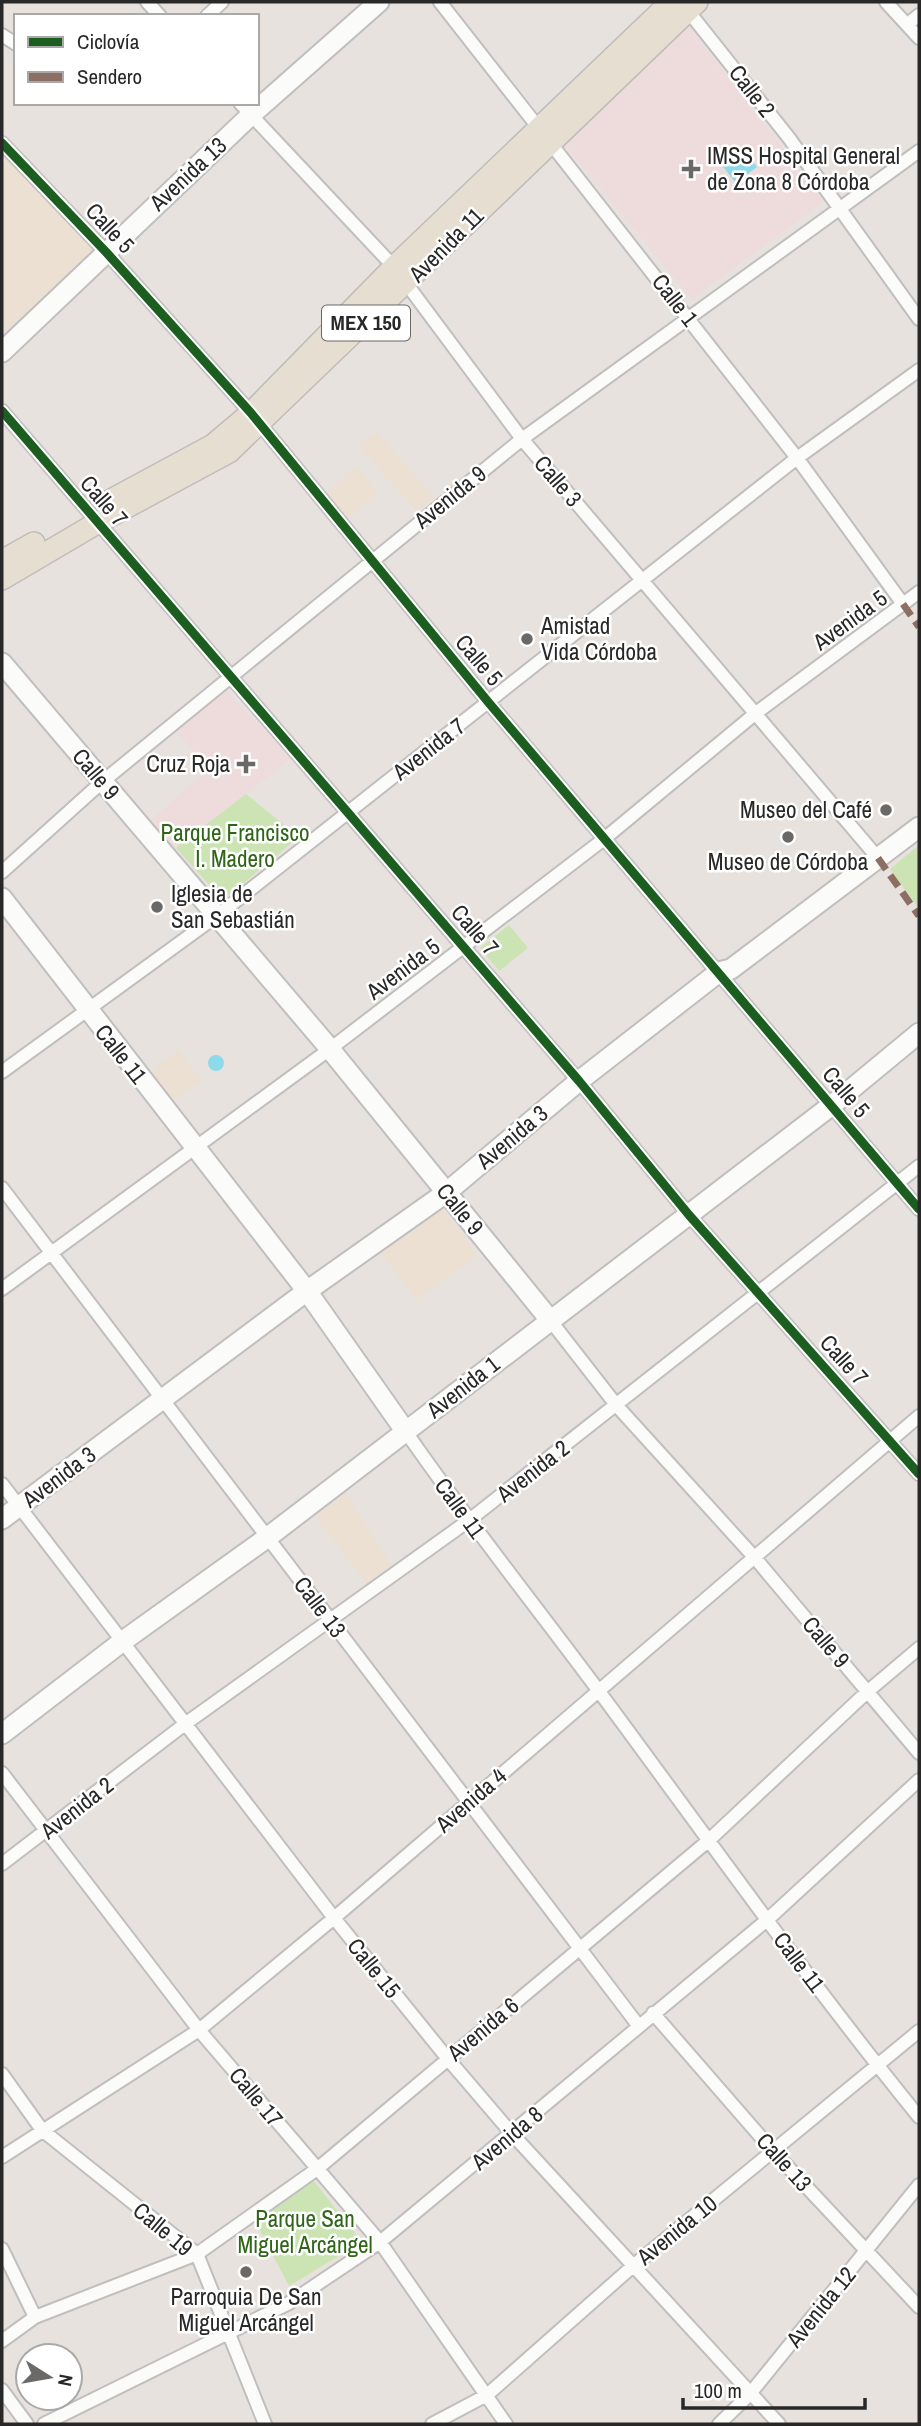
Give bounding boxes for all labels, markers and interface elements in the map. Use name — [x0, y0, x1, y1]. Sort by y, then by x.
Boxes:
legend — [14, 14, 259, 105]
text: Ciclovía — [77, 27, 140, 56]
street label: Calle 2 — [722, 58, 783, 123]
text: Sendero — [77, 62, 142, 91]
street label: Avenida 13 — [142, 130, 233, 218]
place label: IMSS Hospital General de Zona 8 Córdoba — [707, 140, 900, 197]
marker: IMSS Hospital General de Zona 8 Córdoba — [681, 159, 701, 179]
street label: Calle 5 — [79, 196, 142, 260]
street label: Avenida 11 — [401, 200, 490, 289]
street label: Calle 1 — [645, 267, 706, 333]
road number: MEX 150 — [322, 306, 410, 340]
street label: Calle 3 — [527, 448, 589, 513]
street label: Avenida 9 — [406, 458, 492, 536]
street label: Calle 7 — [73, 468, 135, 533]
street label: Avenida 5 — [806, 582, 893, 658]
place label: Amistad Vida Córdoba — [540, 610, 658, 667]
street label: Calle 5 — [449, 627, 510, 692]
marker: Amistad Vida Córdoba — [519, 631, 535, 647]
street label: Avenida 7 — [385, 710, 472, 787]
street label: Calle 9 — [66, 741, 127, 806]
place label: Cruz Roja — [146, 748, 231, 779]
marker: Cruz Roja — [236, 754, 256, 774]
place label: Museo del Café — [740, 794, 872, 825]
marker: Museo del Café — [878, 802, 894, 818]
park label: Parque Francisco I. Madero — [161, 817, 309, 874]
marker: Museo de Córdoba — [780, 829, 796, 845]
place label: Museo de Córdoba — [708, 846, 869, 877]
place label: Iglesia de San Sebastián — [171, 878, 295, 935]
street label: Calle 7 — [444, 897, 506, 962]
marker: Iglesia de San Sebastián — [149, 899, 165, 915]
street label: Avenida 5 — [359, 931, 446, 1007]
street label: Calle 11 — [88, 1017, 155, 1090]
street label: Calle 5 — [816, 1059, 877, 1124]
street label: Avenida 3 — [469, 1098, 554, 1176]
street label: Calle 9 — [430, 1176, 491, 1241]
street label: Calle 7 — [813, 1327, 876, 1392]
street label: Avenida 1 — [419, 1348, 506, 1425]
street label: Avenida 2 — [489, 1432, 576, 1509]
street label: Avenida 3 — [15, 1439, 102, 1515]
street label: Calle 11 — [428, 1471, 493, 1545]
street label: Calle 13 — [287, 1570, 354, 1644]
street label: Calle 9 — [796, 1609, 857, 1674]
street label: Avenida 4 — [428, 1760, 513, 1840]
street label: Avenida 2 — [33, 1769, 120, 1846]
street label: Calle 11 — [767, 1925, 832, 1999]
street label: Calle 15 — [341, 1931, 408, 2004]
street label: Avenida 6 — [440, 1990, 525, 2068]
street label: Calle 17 — [222, 2060, 290, 2133]
street label: Avenida 8 — [464, 2099, 549, 2177]
street label: Calle 13 — [750, 2126, 819, 2198]
street label: Avenida 10 — [629, 2188, 723, 2272]
street label: Calle 19 — [127, 2195, 200, 2263]
park label: Parque San Miguel Arcángel — [237, 2203, 373, 2260]
street label: Avenida 12 — [778, 2260, 863, 2354]
marker: Parroquia De San Miguel Arcángel — [238, 2264, 254, 2280]
place label: Parroquia De San Miguel Arcángel — [171, 2281, 321, 2338]
north arrow — [14, 2342, 84, 2412]
scale bar — [683, 2366, 865, 2410]
text: N — [52, 2372, 80, 2388]
text: 100 m — [694, 2376, 742, 2405]

